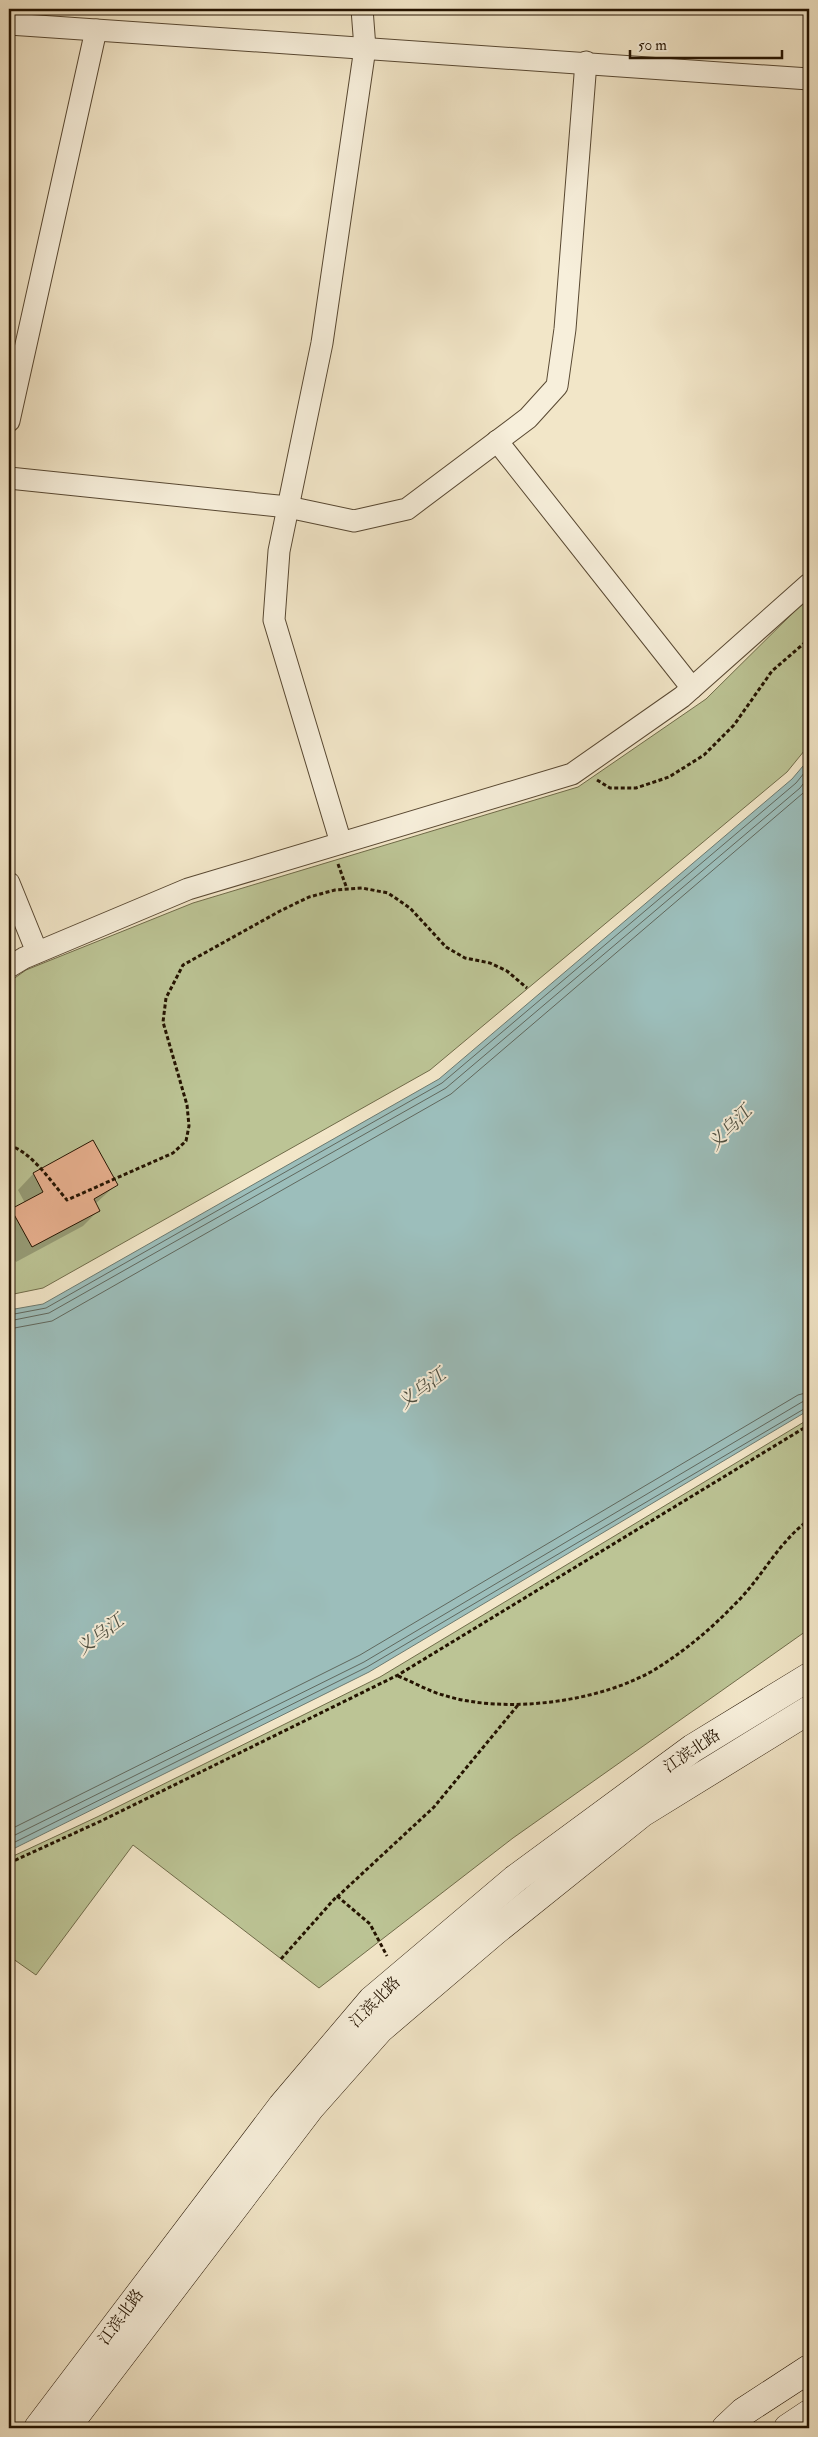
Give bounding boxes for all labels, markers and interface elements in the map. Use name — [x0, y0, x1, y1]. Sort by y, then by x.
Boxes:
scale bar — [630, 28, 783, 60]
text: 50 m — [638, 36, 667, 55]
water label: 义乌江 — [703, 1098, 759, 1155]
water label: 义乌江 — [394, 1362, 453, 1414]
water label: 义乌江 — [72, 1608, 131, 1660]
street label: 江滨北路 — [660, 1725, 724, 1777]
street label: 江滨北路 — [345, 1972, 405, 2032]
street label: 江滨北路 — [94, 2285, 148, 2349]

